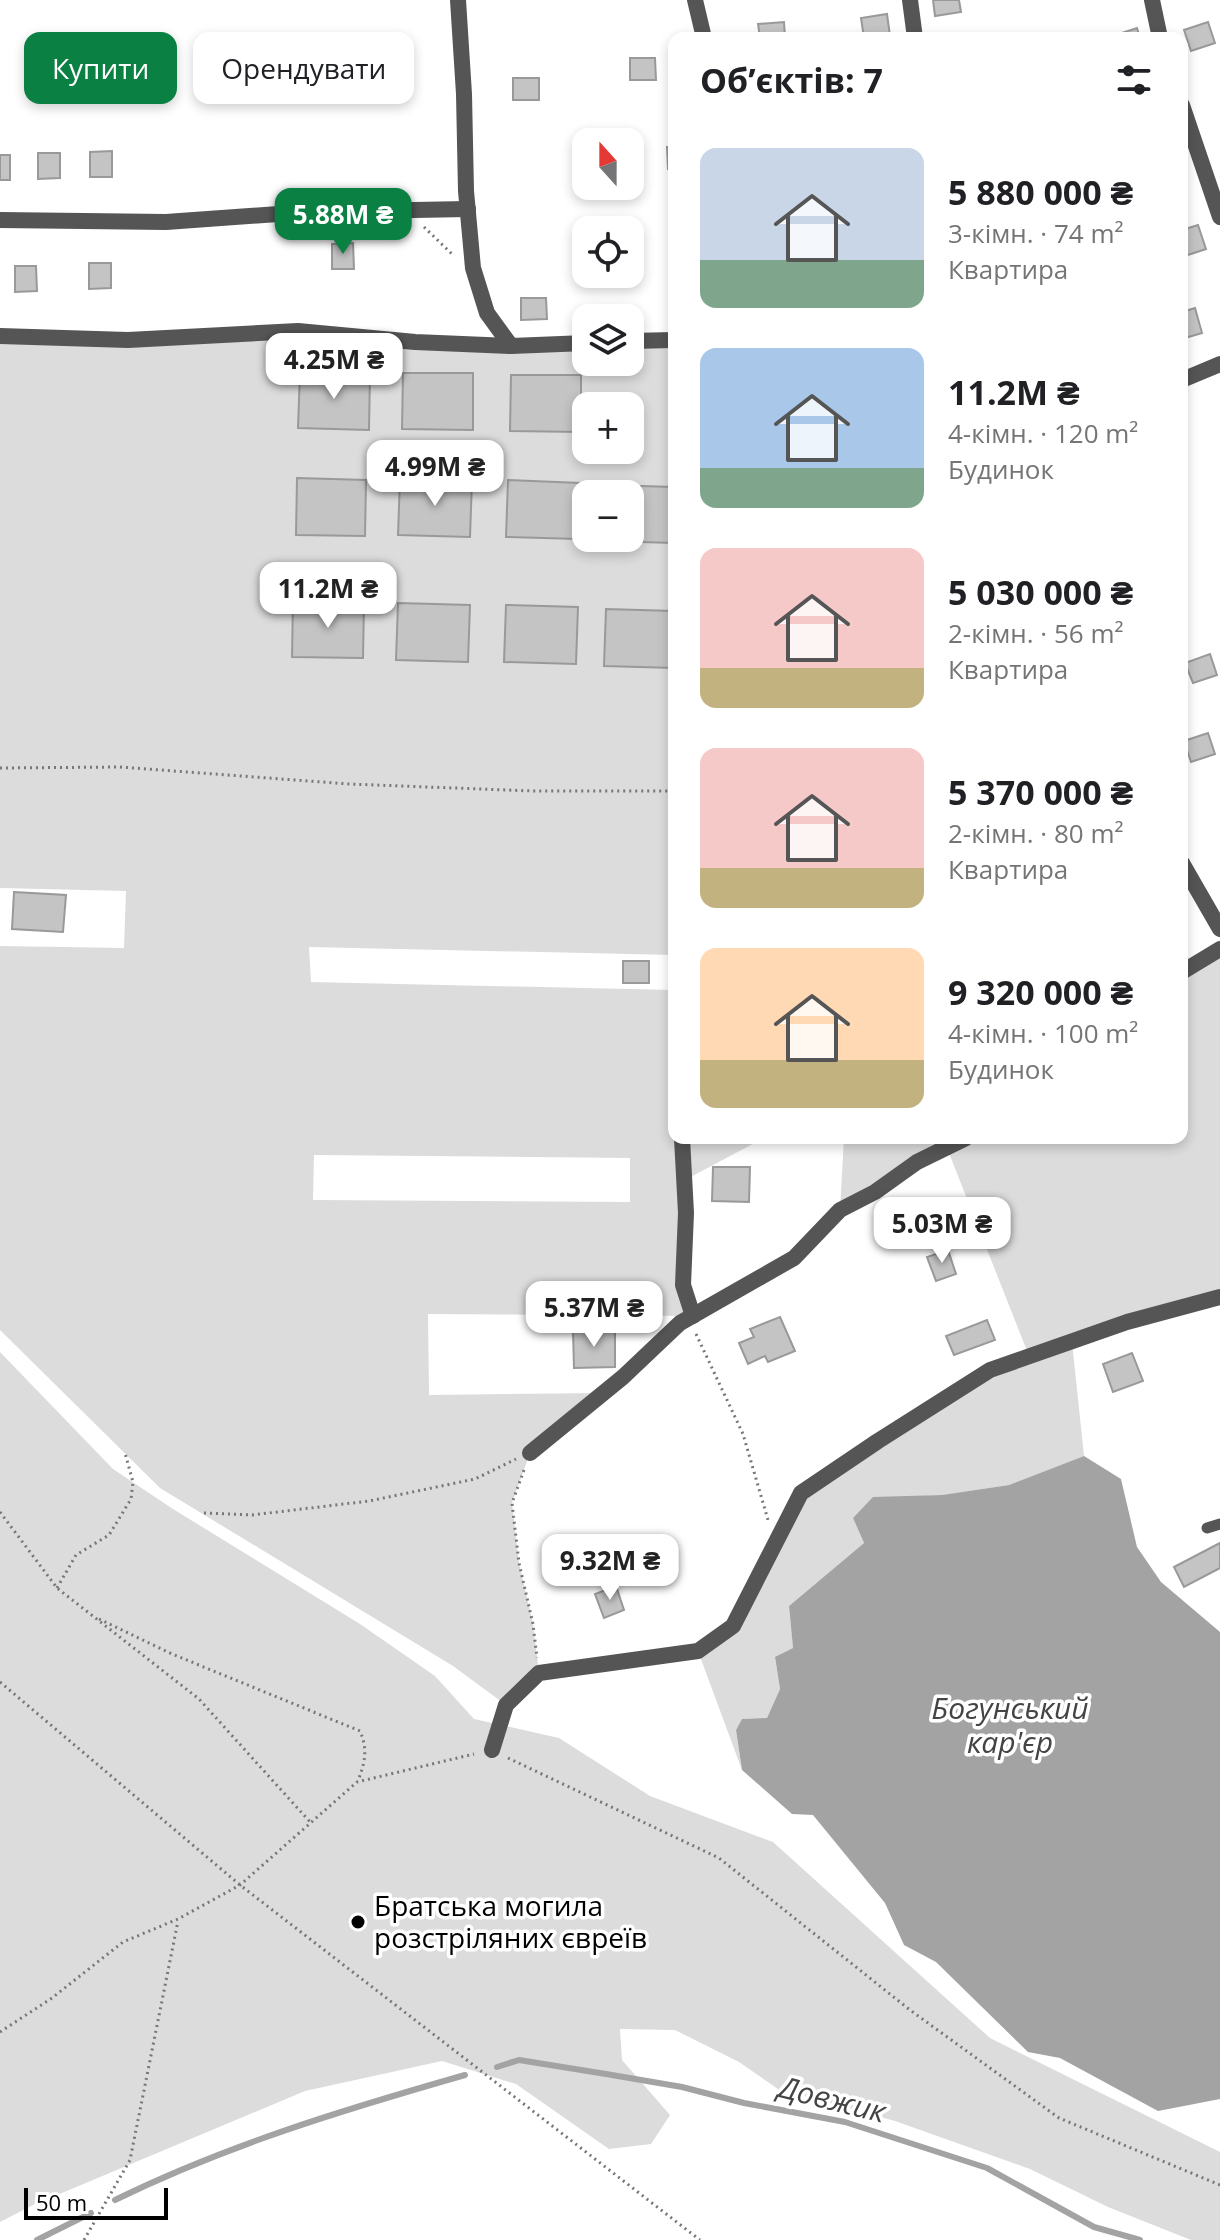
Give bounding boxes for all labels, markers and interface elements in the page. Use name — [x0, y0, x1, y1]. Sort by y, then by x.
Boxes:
chip: Купити — [24, 32, 177, 104]
chip: Орендувати — [193, 32, 414, 104]
text: Об’єктів: 7 — [700, 57, 883, 103]
icon: filters — [1112, 58, 1156, 102]
north arrow — [572, 128, 644, 200]
map controls — [572, 128, 644, 552]
text: 5 880 000 ₴ — [948, 169, 1133, 215]
icon: home — [764, 180, 860, 276]
pin: 5.88M ₴ — [269, 188, 417, 256]
text: 5.88M ₴ — [293, 196, 393, 232]
text: 3-кімн. · 74 m² — [948, 215, 1124, 251]
button: locate — [572, 216, 644, 288]
text: Квартира — [948, 251, 1068, 287]
button: layers — [572, 304, 644, 376]
pin: 4.25M ₴ — [260, 333, 408, 401]
text: 4.25M ₴ — [284, 341, 384, 377]
text: 11.2M ₴ — [948, 369, 1080, 415]
icon: home — [764, 380, 860, 476]
button: + — [572, 392, 644, 464]
text: 4-кімн. · 120 m² — [948, 415, 1138, 451]
pin: 4.99M ₴ — [361, 440, 509, 508]
text: 4.99M ₴ — [385, 448, 485, 484]
text: Будинок — [948, 451, 1054, 487]
button: − — [572, 480, 644, 552]
pin: 11.2M ₴ — [254, 562, 402, 630]
text: 5 030 000 ₴ — [948, 569, 1133, 615]
text: 11.2M ₴ — [278, 570, 378, 606]
icon: home — [764, 580, 860, 676]
text: 2-кімн. · 56 m² — [948, 615, 1124, 651]
text: Квартира — [948, 651, 1068, 687]
text: 5 370 000 ₴ — [948, 769, 1133, 815]
icon: home — [764, 780, 860, 876]
text: 2-кімн. · 80 m² — [948, 815, 1124, 851]
text: Квартира — [948, 851, 1068, 887]
text: 9 320 000 ₴ — [948, 969, 1133, 1015]
icon: home — [764, 980, 860, 1076]
text: 4-кімн. · 100 m² — [948, 1015, 1138, 1051]
text: Будинок — [948, 1051, 1054, 1087]
pin: 5.03M ₴ — [868, 1197, 1016, 1265]
text: 5.03M ₴ — [892, 1205, 992, 1241]
pin: 5.37M ₴ — [520, 1281, 668, 1349]
text: 5.37M ₴ — [544, 1289, 644, 1325]
pin: 9.32M ₴ — [536, 1534, 684, 1602]
text: 9.32M ₴ — [560, 1542, 660, 1578]
water label: Богунський кар'єр — [931, 1687, 1089, 1762]
place label: Братська могила розстріляних євреїв — [374, 1886, 647, 1956]
marker: Братська могила розстріляних євреїв — [349, 1913, 367, 1931]
water label: Довжик — [772, 2065, 891, 2132]
scale bar — [24, 2184, 168, 2220]
text: 50 m — [36, 2187, 87, 2217]

